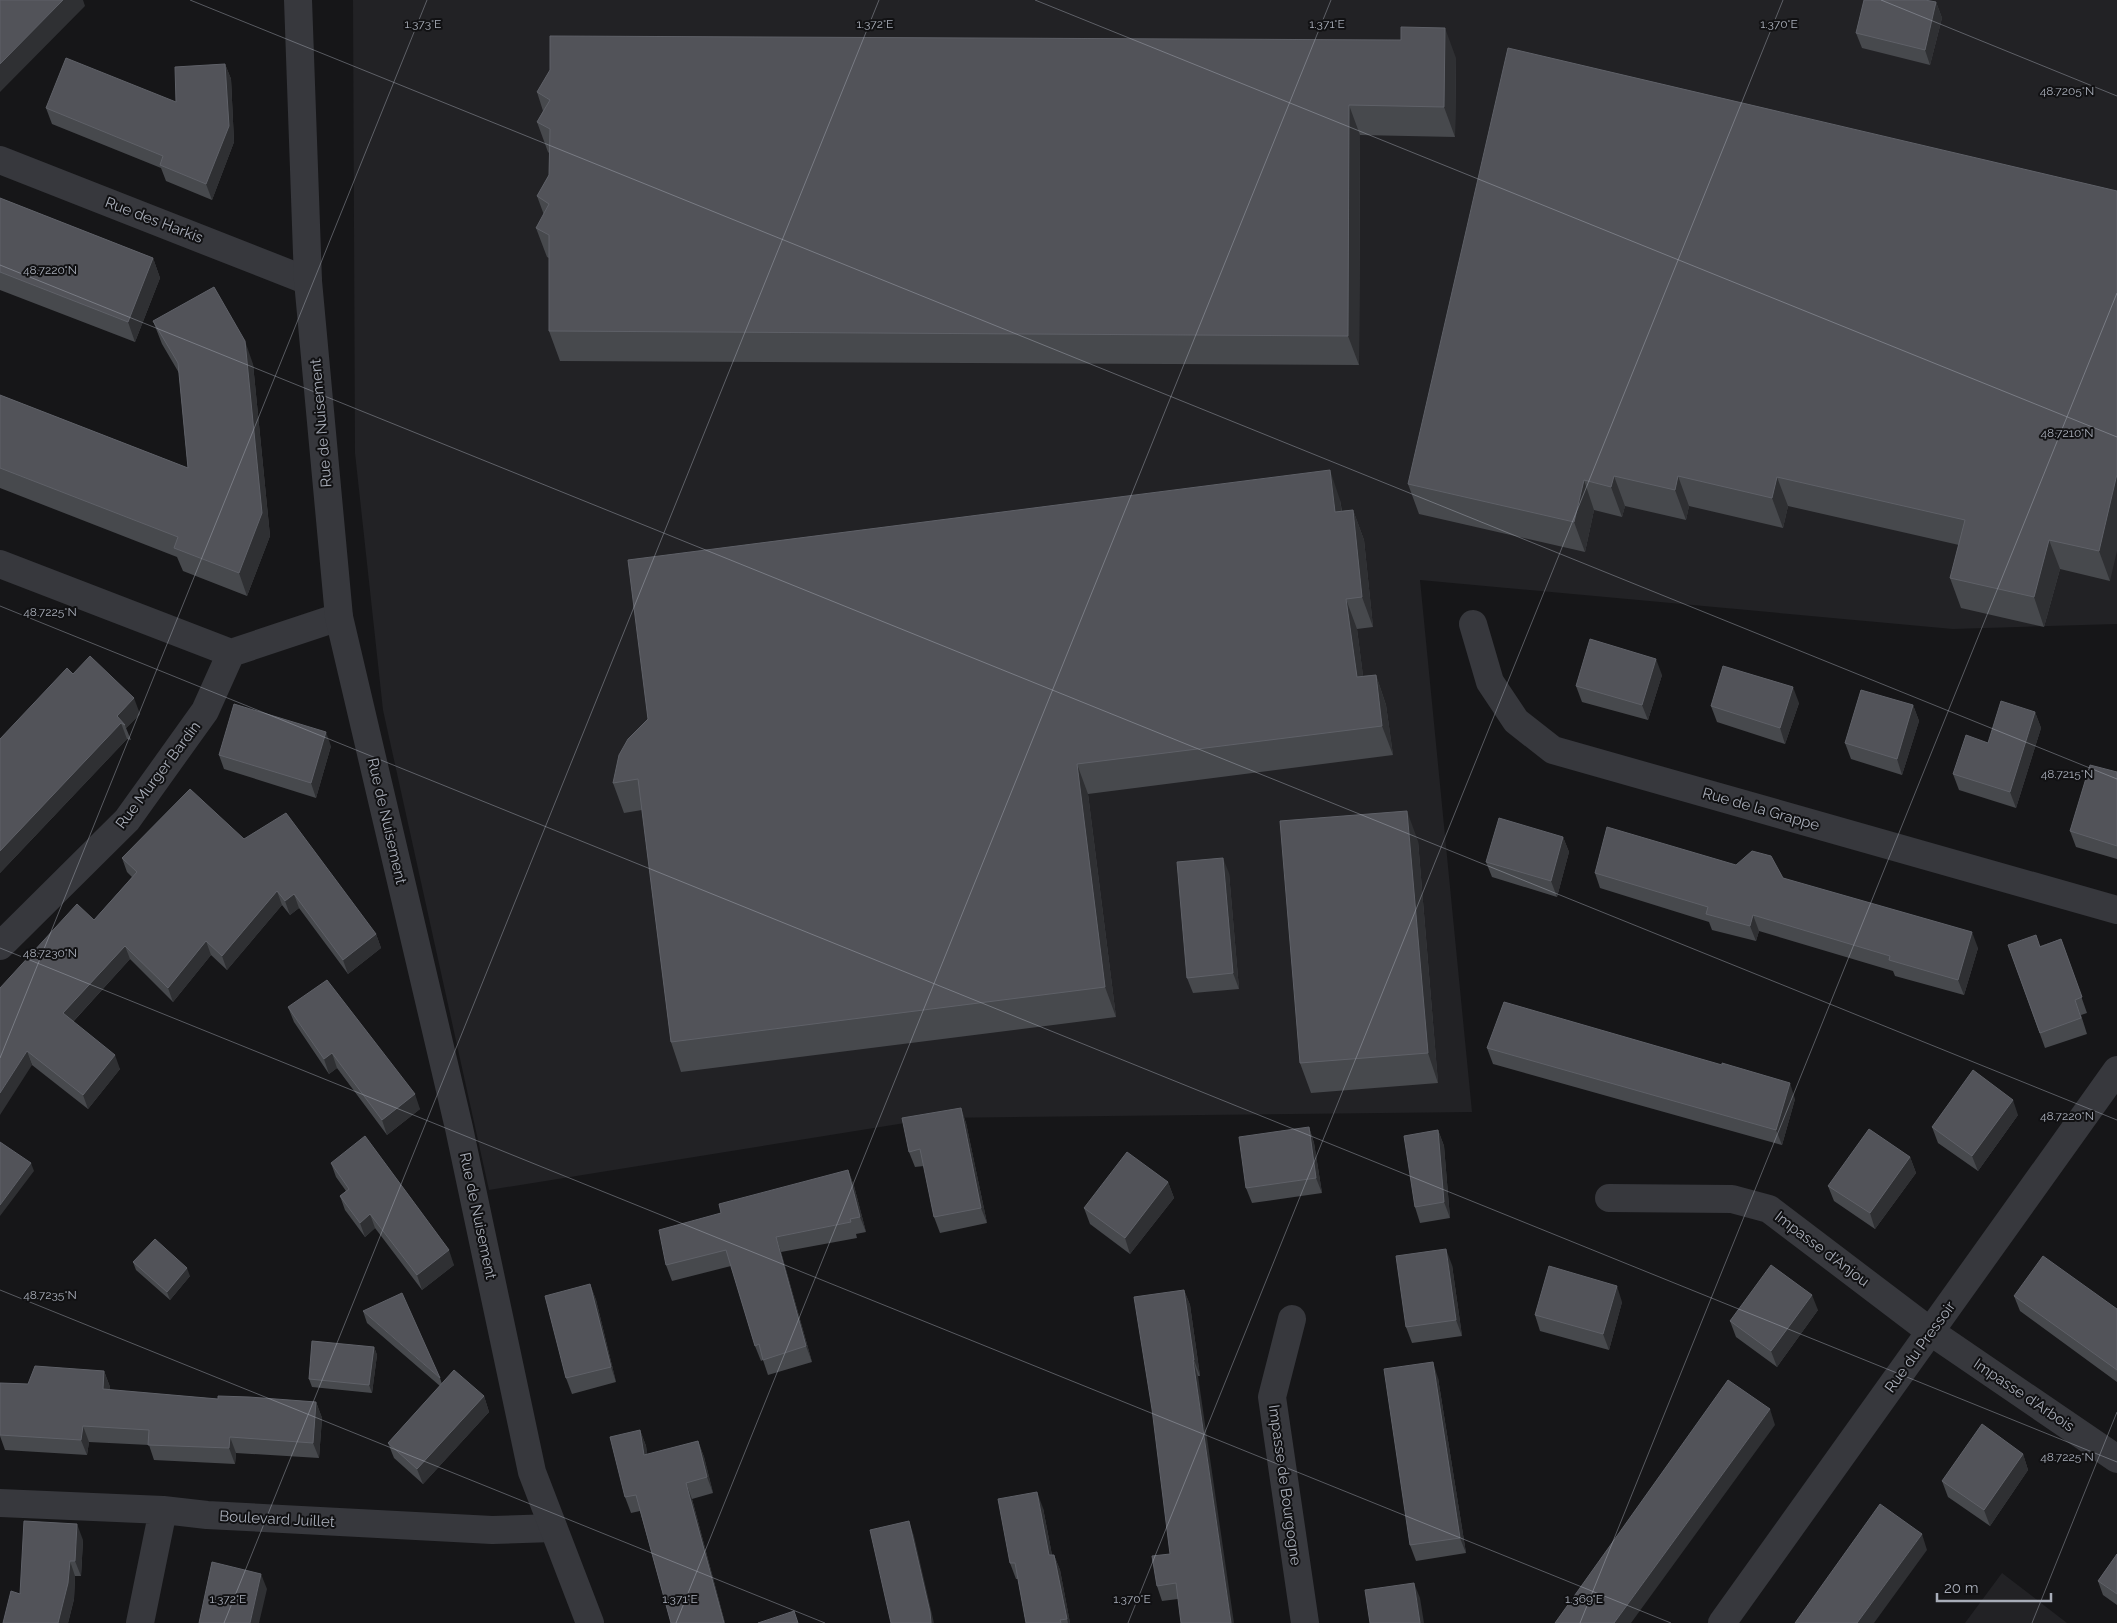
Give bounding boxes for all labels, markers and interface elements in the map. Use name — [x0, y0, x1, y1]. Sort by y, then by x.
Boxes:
text: 1.373°E — [405, 17, 441, 31]
text: 1.372°E — [857, 17, 893, 31]
text: 1.371°E — [1309, 17, 1345, 31]
text: 1.370°E — [1760, 17, 1798, 31]
text: 48.7205°N — [2040, 84, 2094, 98]
street label: Rue des Harkis — [103, 193, 205, 247]
text: 48.7220°N — [23, 263, 77, 277]
street label: Rue de Nuisement — [306, 358, 336, 488]
text: 48.7210°N — [2040, 426, 2094, 440]
text: 48.7225°N — [23, 605, 77, 619]
street label: Rue Murger Bardin — [112, 718, 204, 832]
street label: Rue de Nuisement — [364, 756, 410, 886]
text: 48.7215°N — [2041, 767, 2093, 781]
street label: Rue de la Grappe — [1700, 784, 1822, 834]
text: 48.7230°N — [23, 946, 77, 960]
text: 48.7220°N — [2040, 1109, 2094, 1123]
street label: Rue de Nuisement — [456, 1151, 500, 1281]
street label: Impasse d'Anjou — [1771, 1208, 1873, 1290]
text: 48.7235°N — [23, 1288, 77, 1302]
street label: Rue du Pressoir — [1881, 1297, 1960, 1396]
street label: Impasse d'Arbois — [1970, 1355, 2078, 1435]
street label: Impasse de Bourgogne — [1265, 1404, 1305, 1567]
text: 48.7225°N — [2040, 1450, 2094, 1464]
street label: Boulevard Juillet — [219, 1507, 335, 1531]
scale bar — [1937, 1570, 2051, 1602]
text: 20 m — [1944, 1579, 1979, 1597]
text: 1.372°E — [210, 1592, 246, 1606]
text: 1.371°E — [662, 1592, 698, 1606]
text: 1.370°E — [1113, 1592, 1151, 1606]
text: 1.369°E — [1565, 1592, 1603, 1606]

